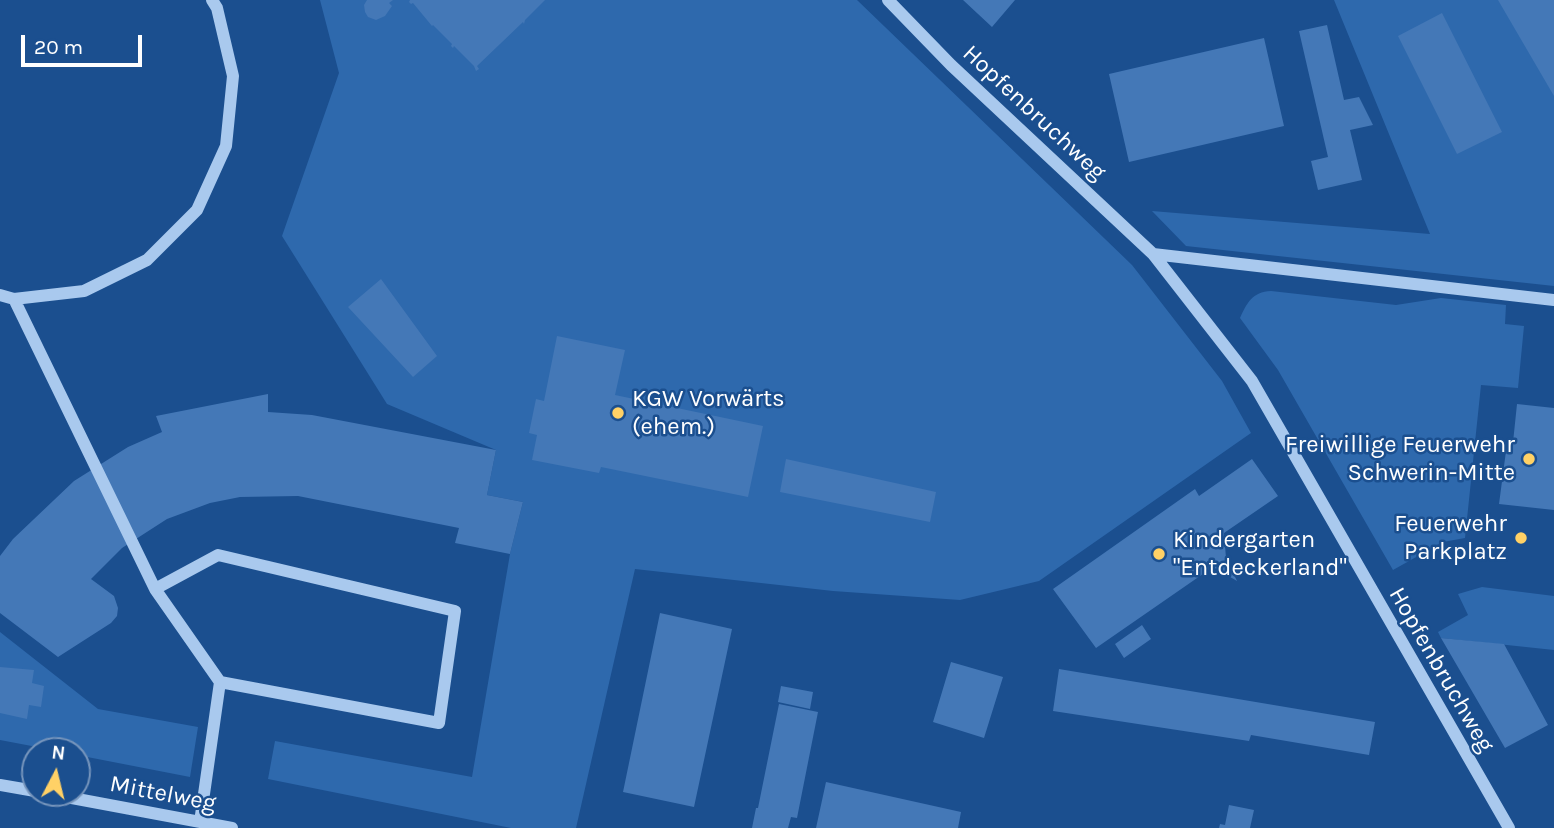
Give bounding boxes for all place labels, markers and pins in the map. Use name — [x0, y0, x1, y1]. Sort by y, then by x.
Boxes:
place label: KGW Vorwärts (ehem.) — [632, 385, 785, 441]
marker: KGW Vorwärts (ehem.) — [610, 405, 626, 421]
place label: Freiwillige Feuerwehr Schwerin-Mitte — [1285, 431, 1515, 487]
marker: Freiwillige Feuerwehr Schwerin-Mitte — [1521, 451, 1537, 467]
place label: Feuerwehr Parkplatz — [1394, 510, 1507, 566]
place label: Kindergarten "Entdeckerland" — [1173, 526, 1347, 582]
marker: Feuerwehr Parkplatz — [1513, 530, 1529, 546]
marker: Kindergarten "Entdeckerland" — [1151, 546, 1167, 562]

